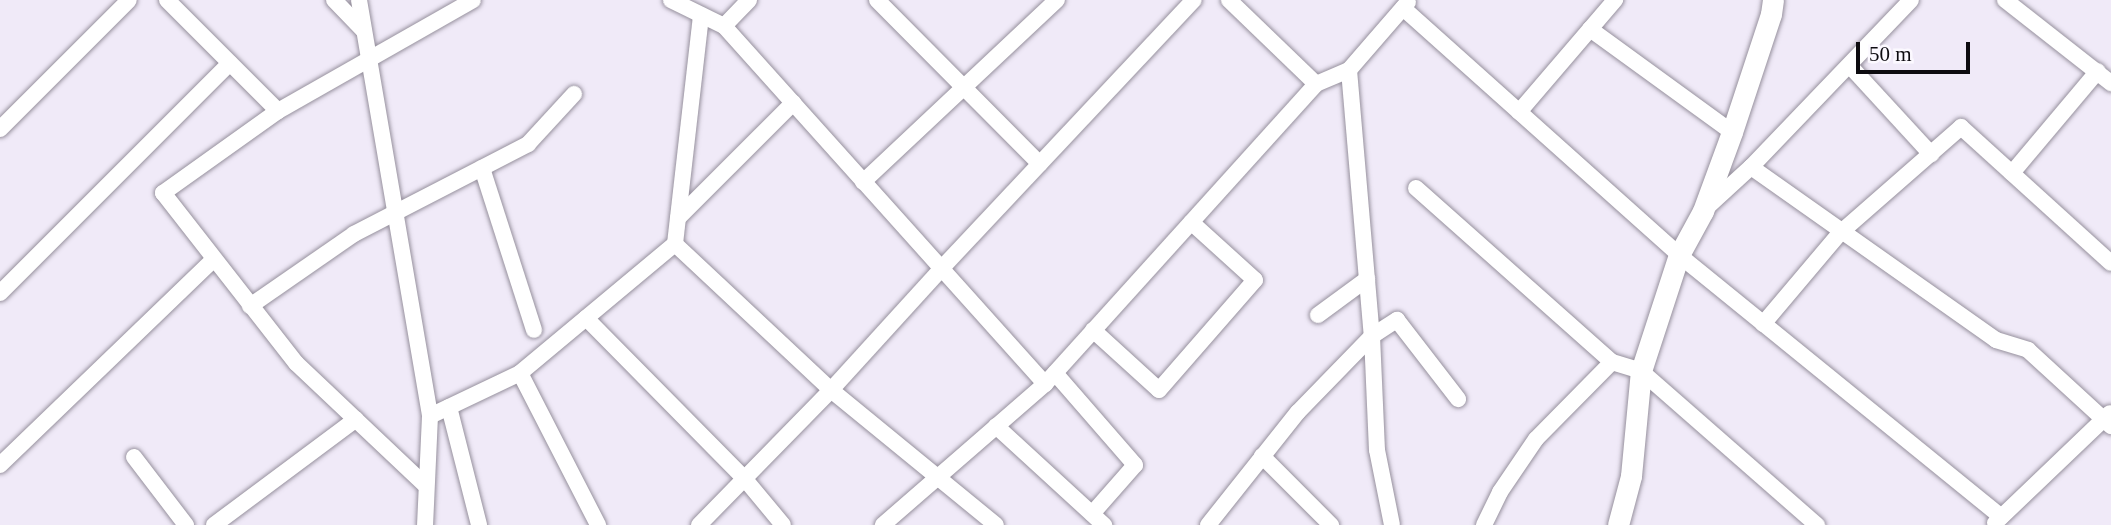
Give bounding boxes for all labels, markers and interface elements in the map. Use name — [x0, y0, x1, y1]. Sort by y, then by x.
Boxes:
scale bar — [1859, 28, 1973, 72]
text: 50 m — [1869, 42, 1912, 66]

